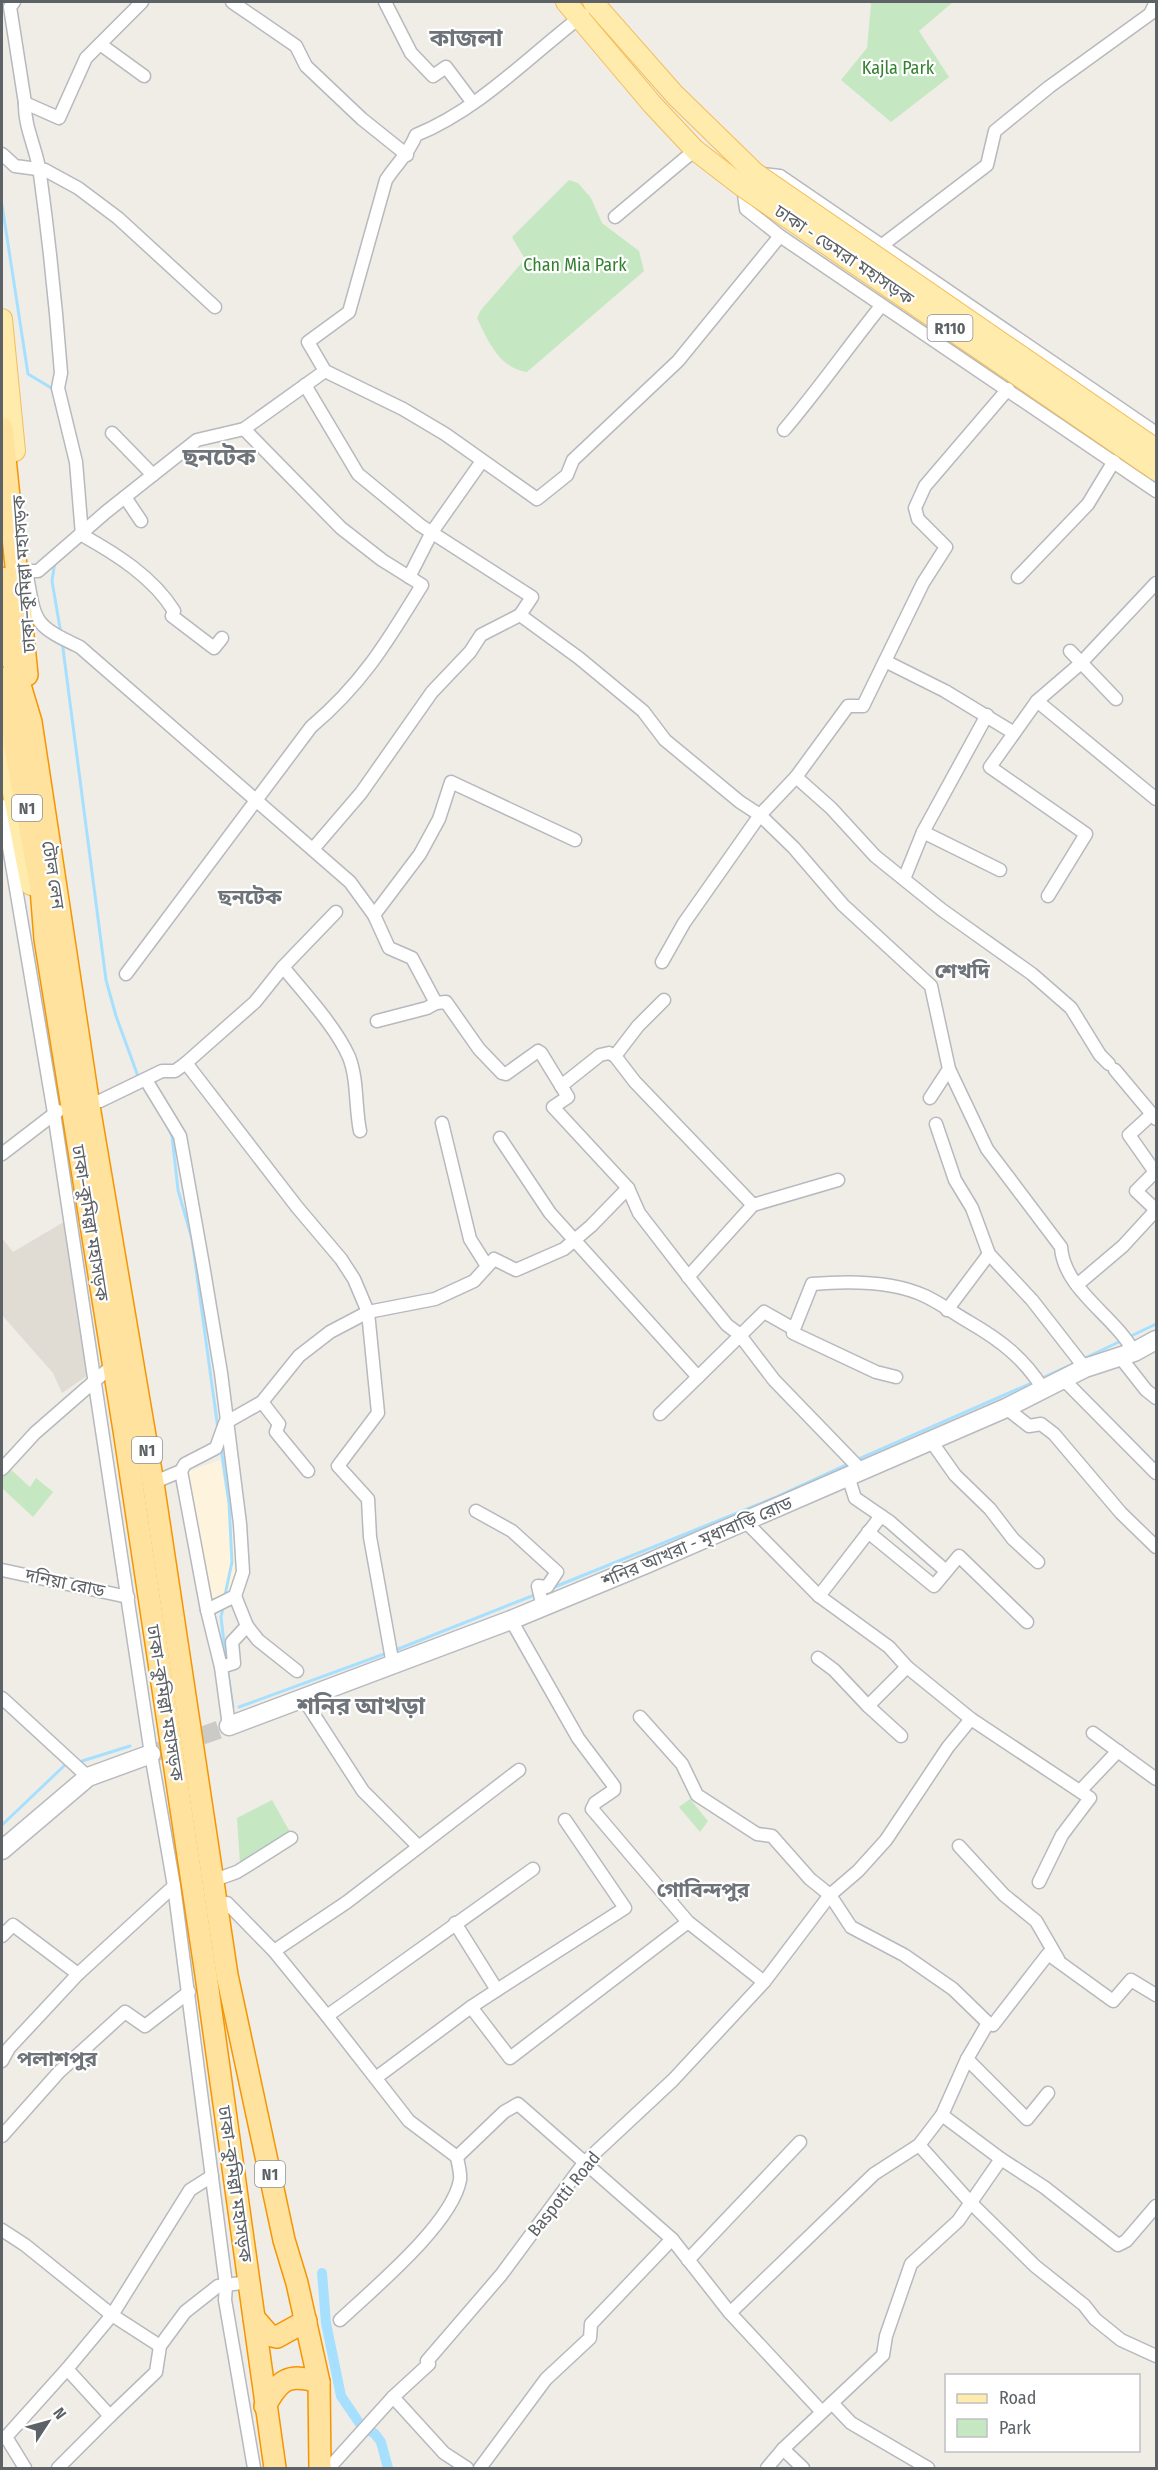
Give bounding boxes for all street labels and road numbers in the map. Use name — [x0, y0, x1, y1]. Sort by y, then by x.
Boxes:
street label: ঢাকা - ডেমরা মহাসড়ক — [769, 200, 918, 310]
road number: R110 — [928, 315, 972, 341]
street label: ঢাকা–কুমিল্লা মহাসড়ক — [7, 494, 41, 654]
road number: N1 — [12, 795, 42, 821]
street label: টোল লেন — [37, 839, 69, 912]
street label: ঢাকা–কুমিল্লা মহাসড়ক — [67, 1142, 113, 1303]
road number: N1 — [132, 1437, 162, 1463]
street label: শনির আখরা - মৃধাবাড়ি রোড — [597, 1492, 796, 1593]
street label: দনিয়া রোড — [22, 1564, 107, 1602]
street label: ঢাকা–কুমিল্লা মহাসড়ক — [142, 1622, 188, 1783]
street label: ঢাকা–কুমিল্লা মহাসড়ক — [213, 2103, 257, 2264]
street label: Baspotti Road — [523, 2147, 605, 2241]
road number: N1 — [255, 2161, 285, 2187]

